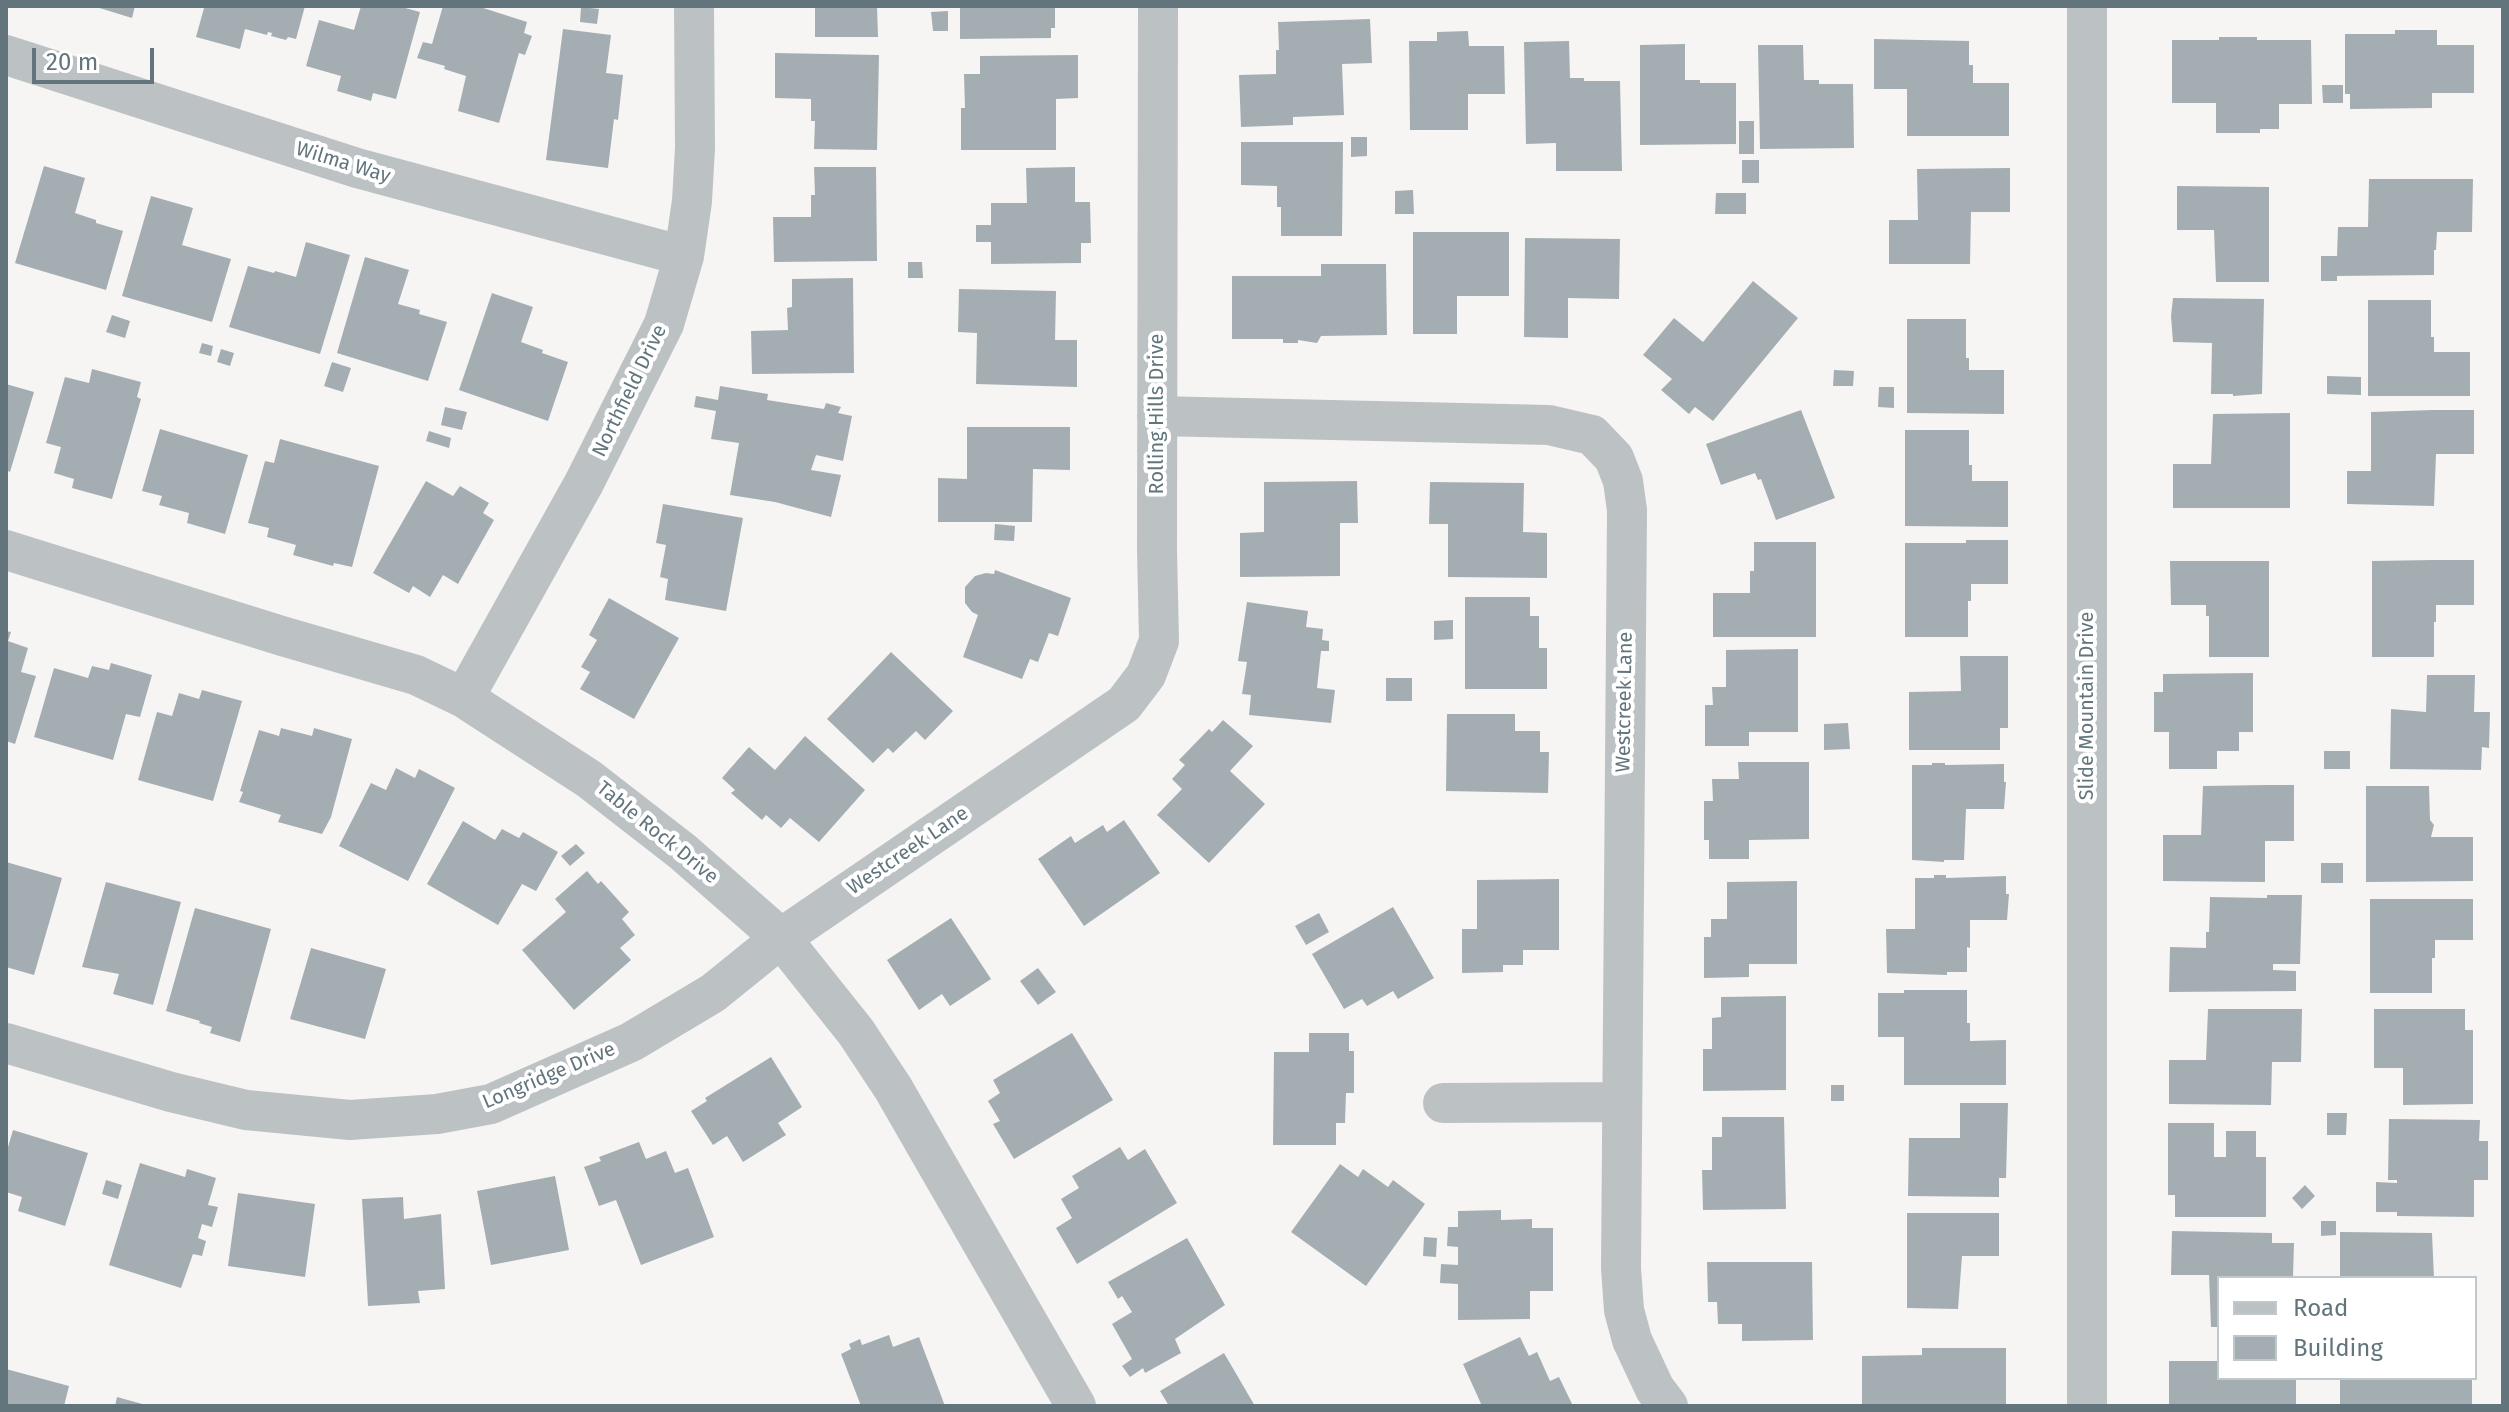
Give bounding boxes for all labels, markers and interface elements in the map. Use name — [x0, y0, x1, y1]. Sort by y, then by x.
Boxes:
scale bar — [36, 32, 158, 82]
text: 20 m — [46, 48, 98, 76]
street label: Wilma Way — [293, 137, 393, 189]
street label: Northfield Drive — [588, 321, 672, 461]
street label: Rolling Hills Drive — [1145, 334, 1169, 494]
street label: Slide Mountain Drive — [2075, 612, 2099, 800]
street label: Westcreek Lane — [1612, 631, 1638, 773]
street label: Table Rock Drive — [591, 777, 723, 889]
street label: Westcreek Lane — [843, 802, 973, 900]
street label: Longridge Drive — [479, 1037, 619, 1115]
legend — [2217, 1276, 2477, 1380]
text: Road — [2293, 1294, 2348, 1322]
text: Building — [2293, 1334, 2383, 1362]

